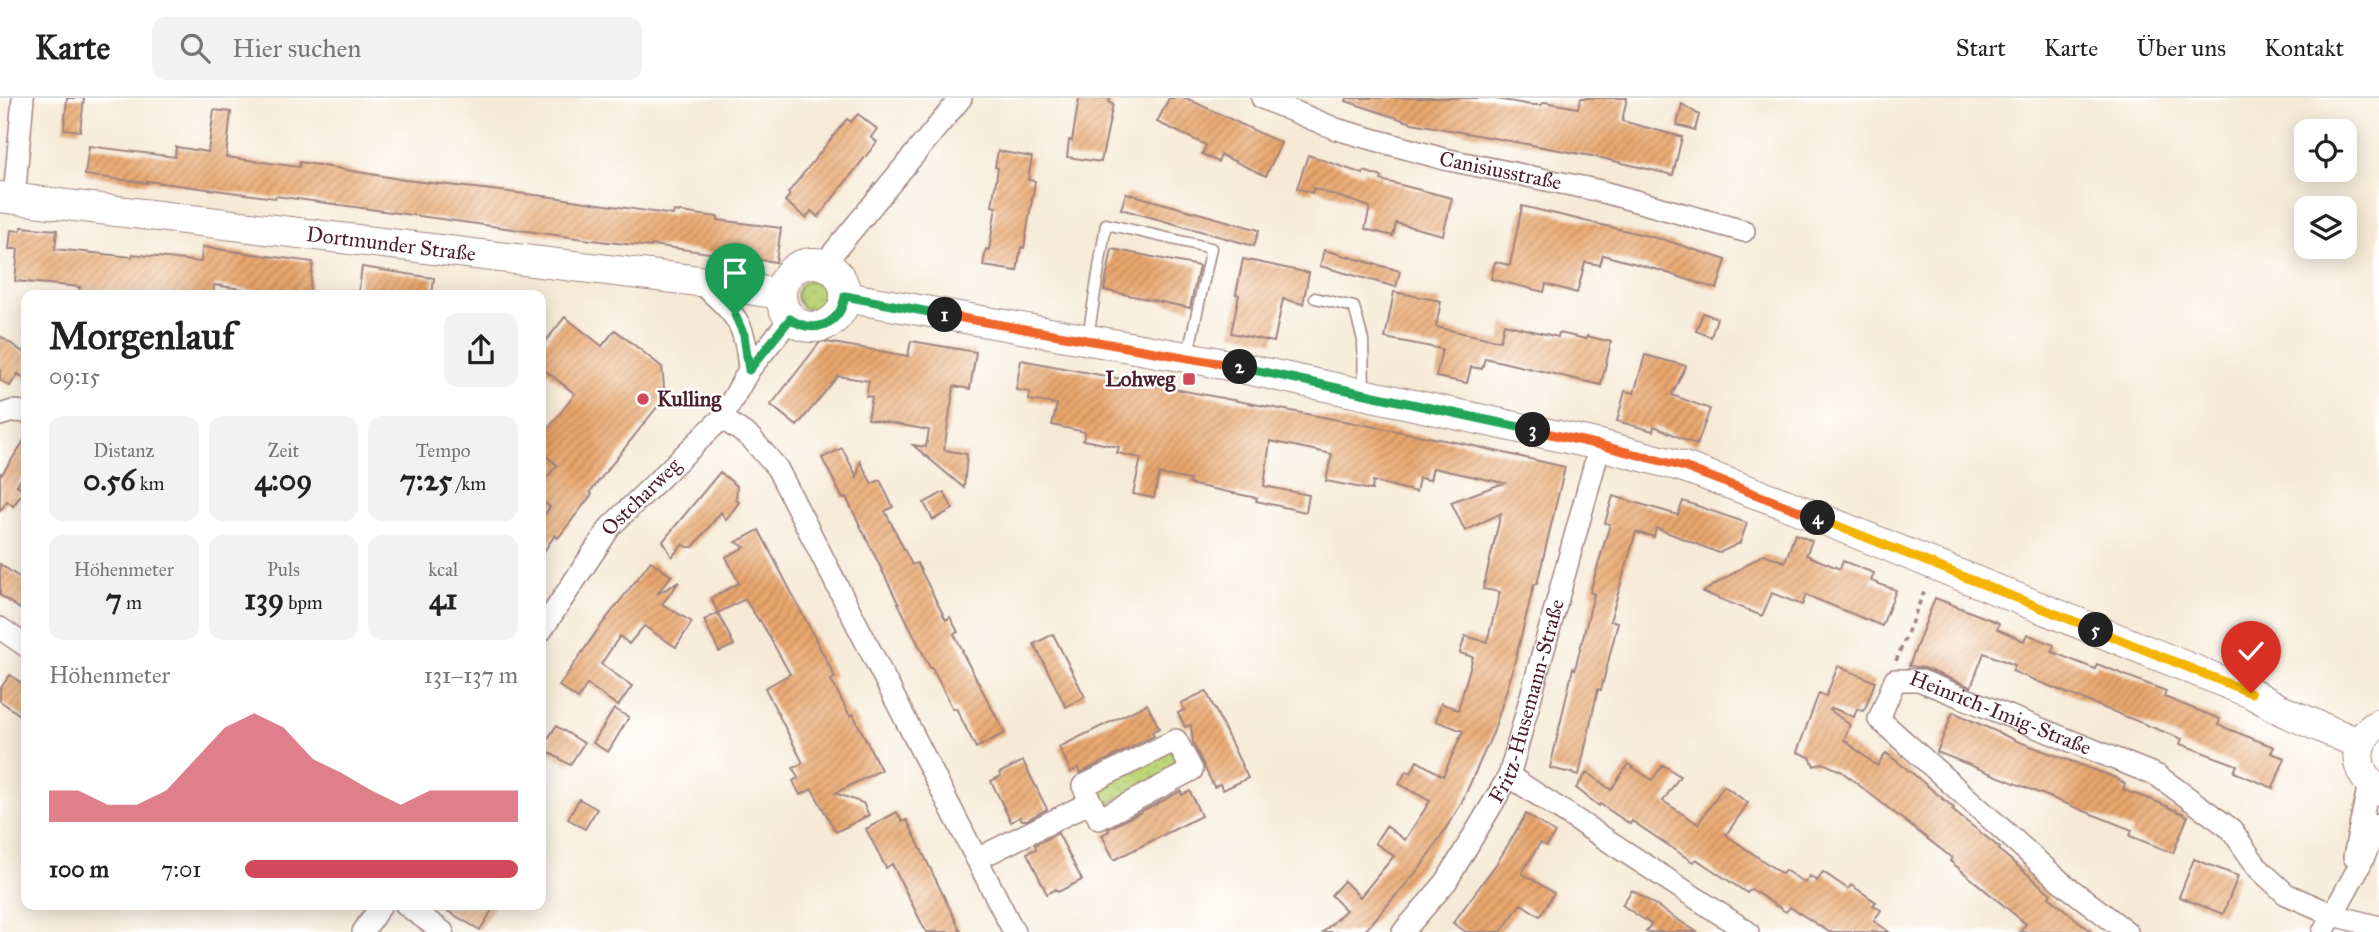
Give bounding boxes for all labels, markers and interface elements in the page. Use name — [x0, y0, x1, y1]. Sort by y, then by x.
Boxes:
search box — [152, 17, 642, 80]
text: Karte — [35, 28, 110, 68]
icon: search — [176, 29, 214, 67]
text: Hier suchen — [232, 32, 361, 64]
text: Start — [1956, 33, 2006, 63]
text: Karte — [2044, 33, 2098, 63]
text: Über uns — [2136, 33, 2226, 63]
text: Kontakt — [2264, 33, 2344, 63]
map controls — [2294, 119, 2357, 259]
button: locate — [2294, 119, 2357, 182]
street label: Canisiusstraße — [1437, 145, 1564, 196]
button: layers — [2294, 196, 2357, 259]
street label: Dortmunder Straße — [305, 221, 478, 267]
pin — [705, 243, 765, 315]
icon: arrive — [716, 254, 754, 292]
pin: 1 — [928, 298, 962, 332]
text: 1 — [941, 303, 948, 326]
text: Morgenlauf — [49, 313, 235, 359]
button: share — [444, 313, 518, 387]
pin: 2 — [1222, 350, 1258, 384]
text: 2 — [1235, 355, 1244, 378]
text: 09:15 — [49, 362, 100, 390]
place label: Lohweg — [1105, 366, 1176, 392]
marker: Lohweg — [1181, 371, 1197, 387]
place label: Kulling — [657, 386, 722, 412]
marker: Kulling — [635, 391, 651, 407]
pin: 3 — [1516, 412, 1550, 448]
text: 3 — [1529, 418, 1536, 441]
text: Distanz — [93, 439, 154, 462]
text: Zeit — [268, 439, 299, 462]
text: Tempo — [416, 439, 470, 462]
street label: Ostcharweg — [595, 452, 686, 540]
text: 0.56 — [83, 462, 136, 498]
text: 4:09 — [255, 462, 312, 498]
text: 7:25 — [400, 462, 452, 498]
text: km — [136, 472, 165, 495]
text: /km — [452, 472, 486, 495]
pin: 4 — [1800, 500, 1836, 536]
text: 4 — [1812, 506, 1823, 529]
text: Höhenmeter — [74, 558, 174, 581]
text: Puls — [267, 558, 300, 581]
text: kcal — [428, 558, 458, 581]
text: 7 — [106, 581, 122, 617]
text: 139 — [244, 581, 284, 617]
text: 41 — [429, 581, 457, 617]
text: m — [122, 591, 142, 614]
text: bpm — [284, 591, 323, 614]
street label: Fritz-Husemann-Straße — [1483, 596, 1570, 808]
pin: 5 — [2078, 612, 2114, 648]
text: 5 — [2091, 618, 2100, 641]
pin — [2221, 621, 2281, 693]
icon: check — [2232, 632, 2270, 670]
text: Höhenmeter — [49, 661, 170, 689]
text: 131–137 m — [424, 661, 518, 689]
street label: Heinrich-Imig-Straße — [1906, 665, 2095, 761]
text: 100 m — [49, 855, 109, 883]
text: 7:01 — [161, 855, 201, 883]

